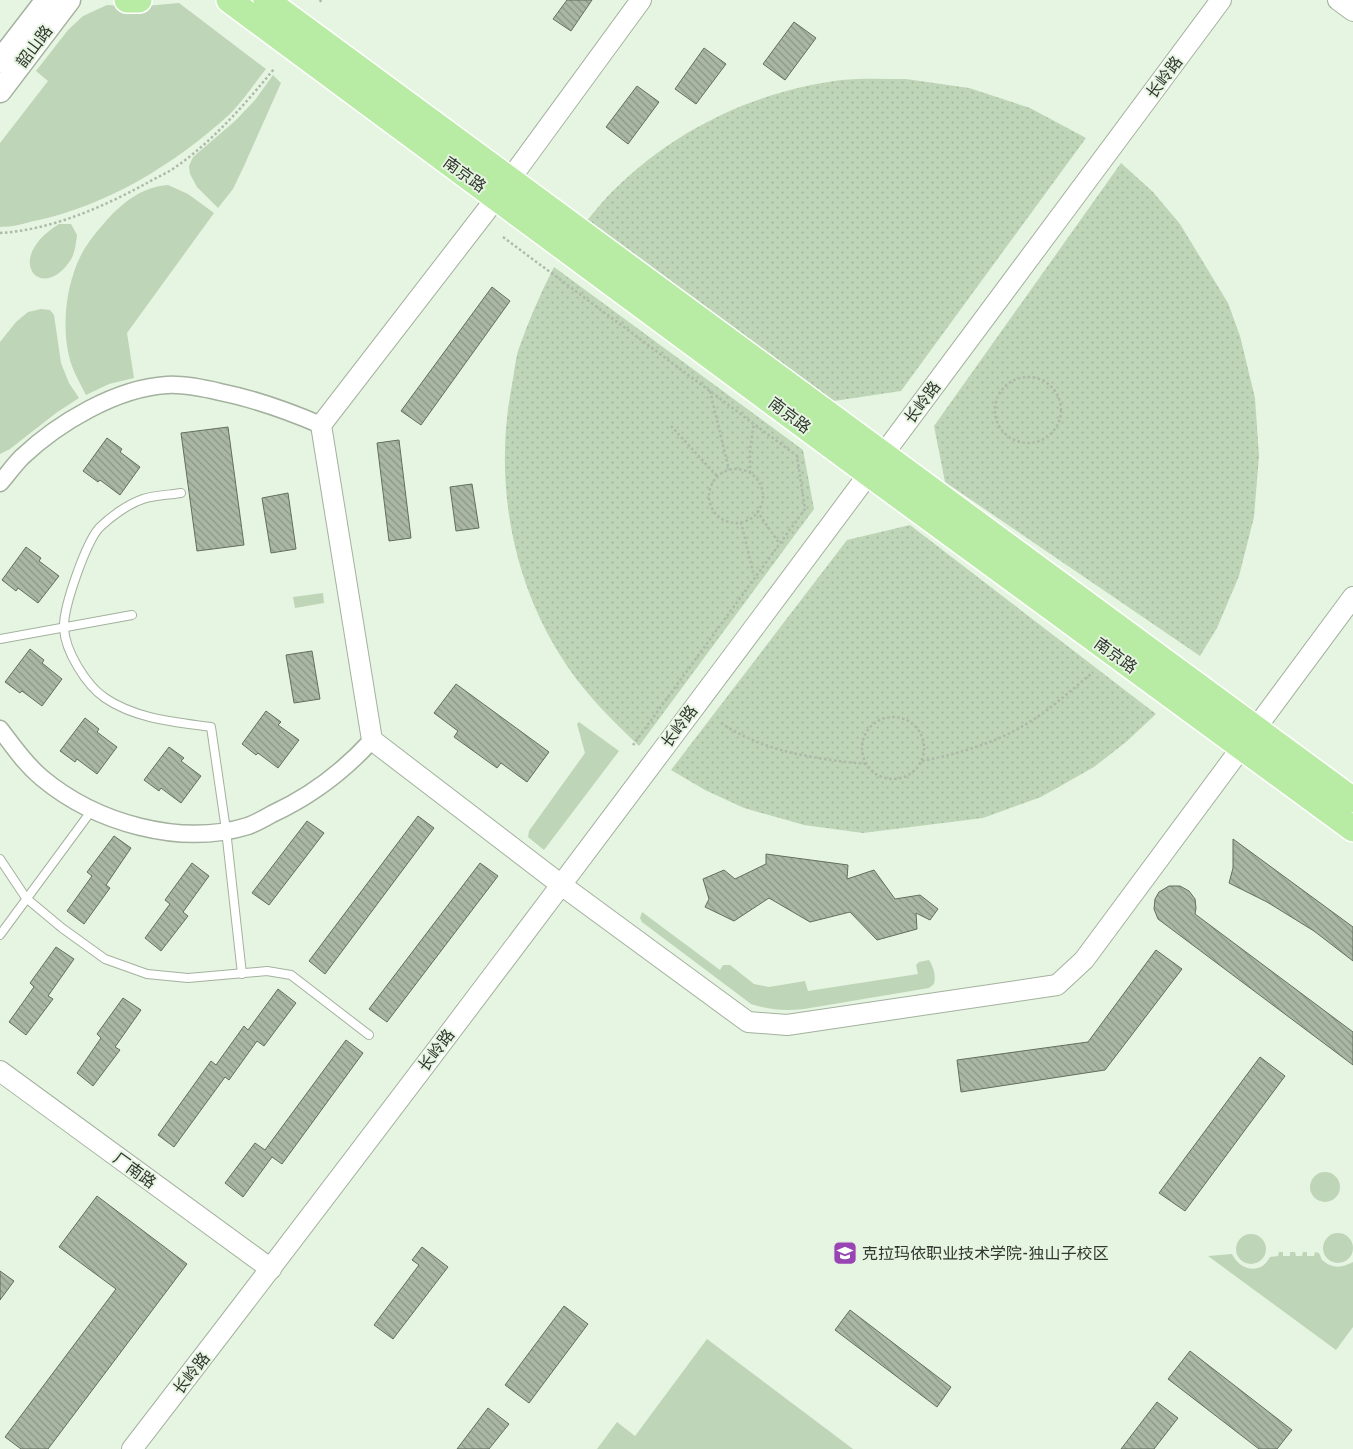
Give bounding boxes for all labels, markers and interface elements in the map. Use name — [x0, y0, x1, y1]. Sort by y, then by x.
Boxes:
street label: 韶山路 — [13, 22, 58, 72]
street label: 长岭路 — [1143, 53, 1188, 103]
street label: 南京路 — [439, 153, 489, 198]
street label: 长岭路 — [901, 378, 946, 428]
street label: 南京路 — [764, 394, 814, 439]
street label: 南京路 — [1090, 634, 1140, 679]
street label: 长岭路 — [658, 702, 703, 752]
street label: 长岭路 — [415, 1026, 460, 1076]
street label: 厂南路 — [109, 1149, 159, 1194]
school or university icon: 克拉玛依职业技术学院-独山子校区 — [832, 1240, 858, 1266]
place label: 克拉玛依职业技术学院-独山子校区 — [862, 1245, 1108, 1265]
street label: 长岭路 — [170, 1349, 215, 1399]

